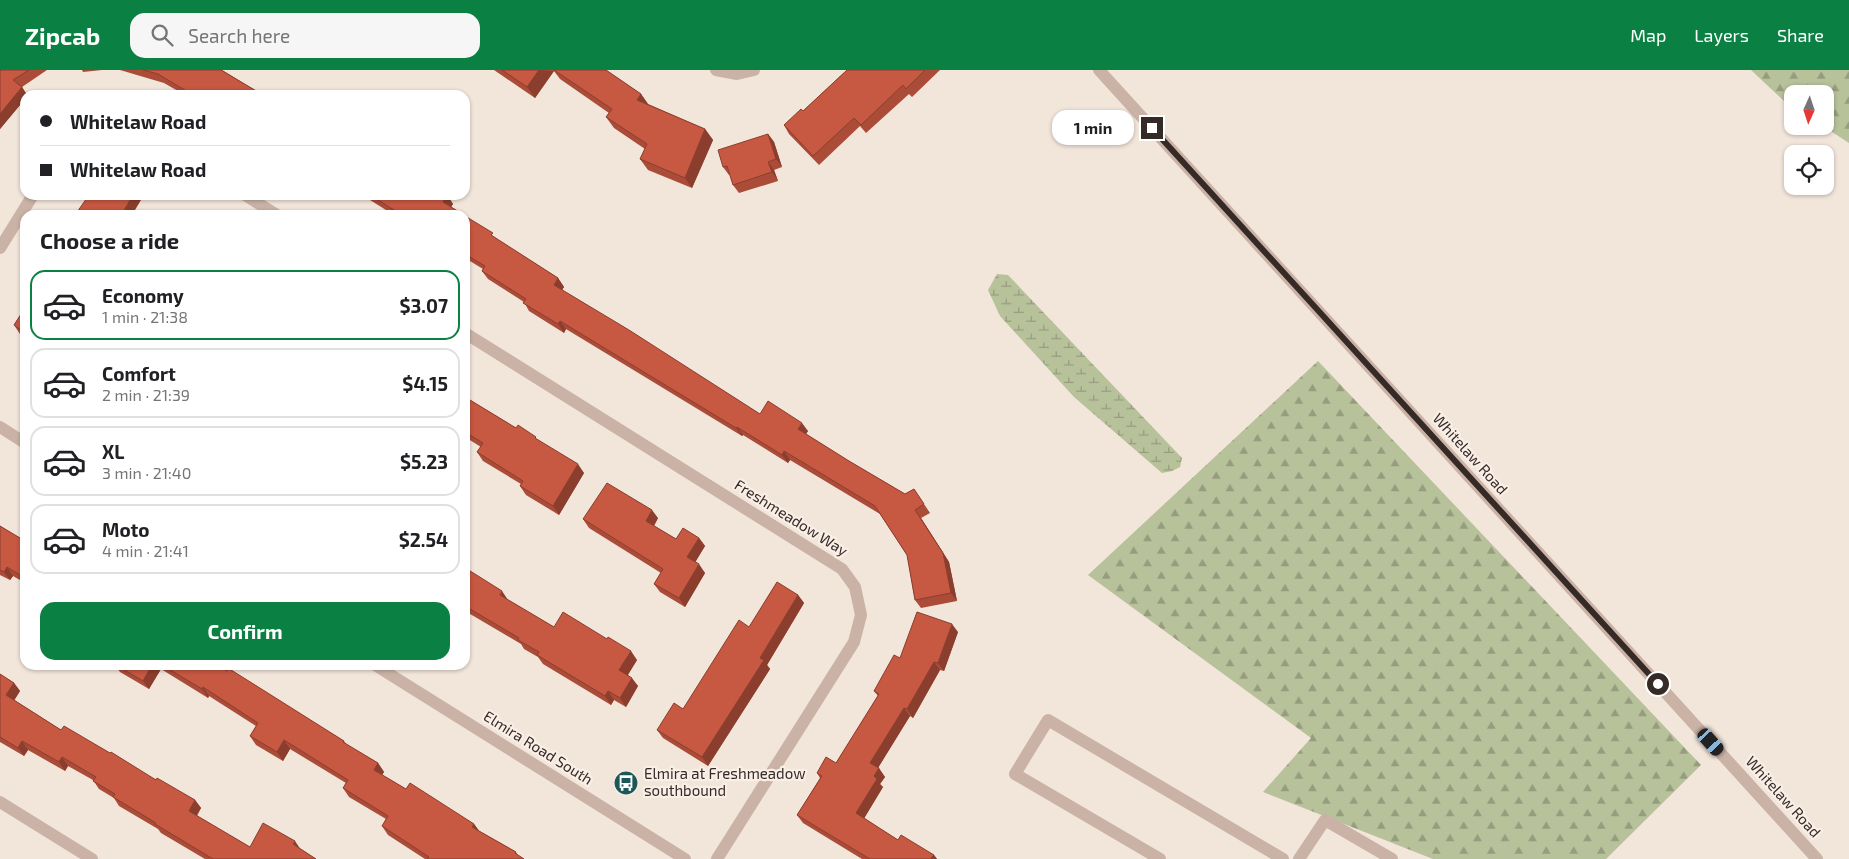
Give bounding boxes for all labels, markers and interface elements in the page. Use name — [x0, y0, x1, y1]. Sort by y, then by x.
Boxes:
search box — [130, 13, 480, 58]
text: Zipcab — [25, 21, 100, 50]
icon: search — [148, 21, 176, 49]
text: Search here — [188, 24, 290, 47]
text: Map — [1630, 24, 1666, 46]
text: Layers — [1694, 24, 1749, 46]
text: Share — [1777, 24, 1824, 46]
north arrow — [1784, 85, 1834, 135]
map controls — [1784, 85, 1834, 195]
text: Whitelaw Road — [70, 110, 206, 133]
callout: 1 min — [1052, 110, 1134, 146]
route end — [1141, 117, 1163, 139]
text: 1 min — [1074, 118, 1112, 137]
button: locate — [1784, 145, 1834, 195]
text: Whitelaw Road — [70, 158, 206, 181]
text: Choose a ride — [40, 227, 179, 253]
icon: car — [42, 283, 87, 328]
text: Economy — [102, 284, 184, 307]
text: $3.07 — [400, 294, 448, 317]
text: 1 min · 21:38 — [102, 307, 188, 326]
icon: car — [42, 361, 87, 406]
text: Comfort — [102, 362, 176, 385]
text: $4.15 — [402, 372, 448, 395]
text: 2 min · 21:39 — [102, 385, 190, 404]
street label: Whitelaw Road — [1430, 409, 1512, 498]
icon: car — [42, 439, 87, 484]
text: XL — [102, 440, 124, 463]
text: $5.23 — [400, 450, 448, 473]
text: 3 min · 21:40 — [102, 463, 191, 482]
street label: Freshmeadow Way — [732, 475, 851, 559]
icon: car — [42, 517, 87, 562]
text: Moto — [102, 518, 150, 541]
text: $2.54 — [399, 528, 448, 551]
text: 4 min · 21:41 — [102, 541, 189, 560]
button: Confirm — [40, 602, 450, 660]
route start — [1647, 673, 1669, 695]
street label: Elmira Road South — [481, 706, 596, 788]
car — [1695, 726, 1726, 758]
street label: Whitelaw Road — [1743, 752, 1825, 841]
place label: Elmira at Freshmeadow southbound — [644, 764, 806, 799]
bus stop icon: Elmira at Freshmeadow southbound — [613, 770, 639, 796]

